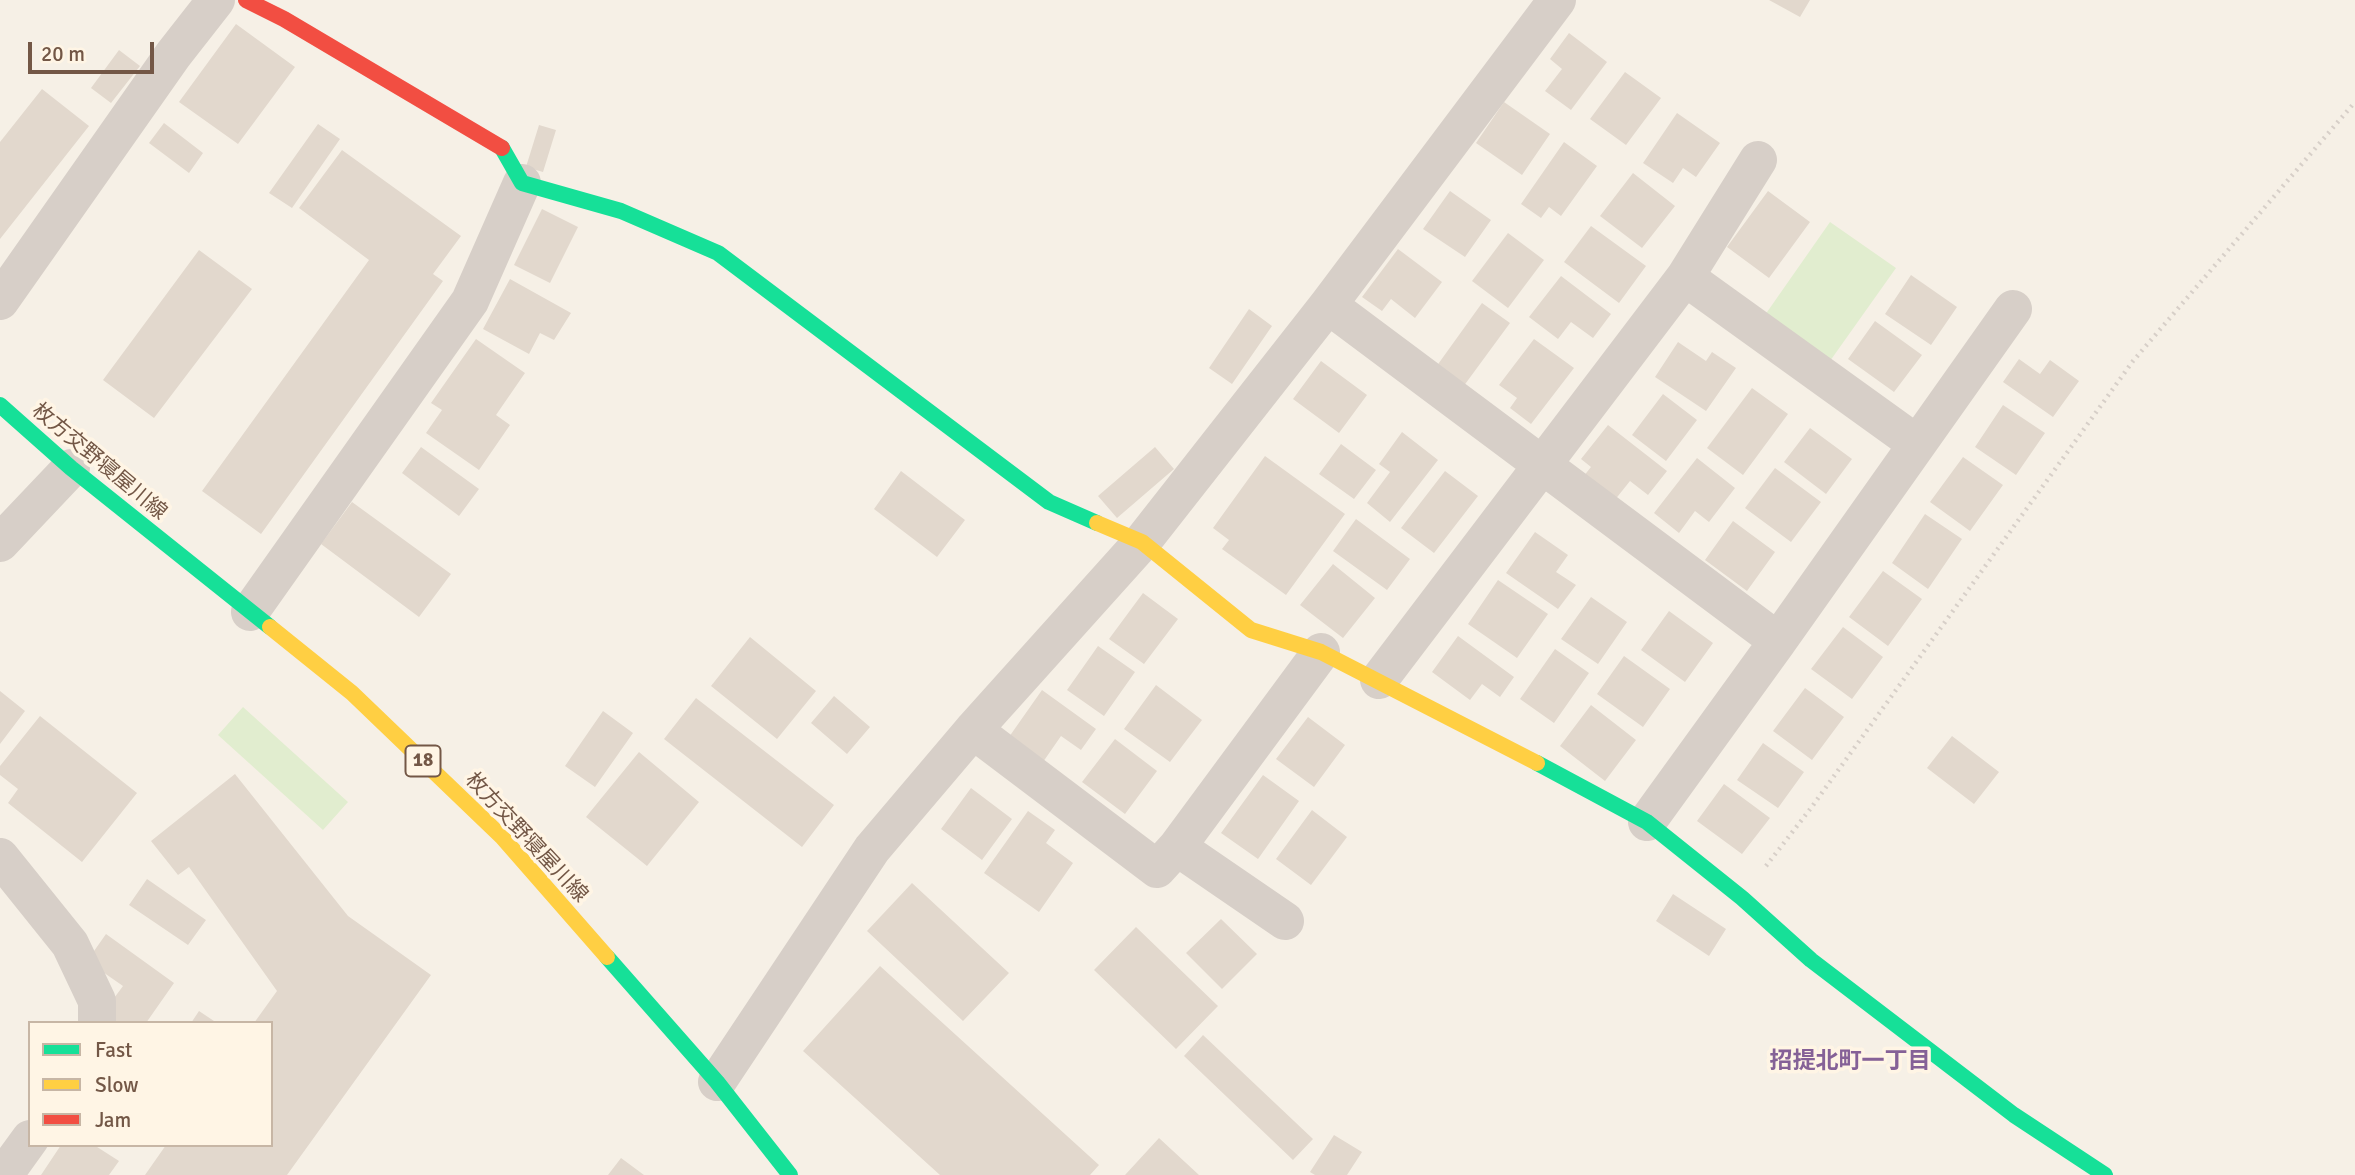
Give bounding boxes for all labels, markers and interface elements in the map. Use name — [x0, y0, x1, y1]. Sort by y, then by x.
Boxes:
scale bar — [32, 28, 158, 72]
text: 20 m — [41, 41, 85, 67]
street label: 枚方交野寝屋川線 — [27, 398, 171, 526]
road number: 18 — [406, 746, 440, 776]
street label: 枚方交野寝屋川線 — [459, 768, 593, 908]
legend — [28, 1021, 273, 1147]
text: Fast — [95, 1037, 132, 1063]
district label: 招提北町一丁目 — [1770, 1048, 1930, 1076]
text: Slow — [95, 1072, 139, 1098]
text: Jam — [95, 1107, 131, 1133]

